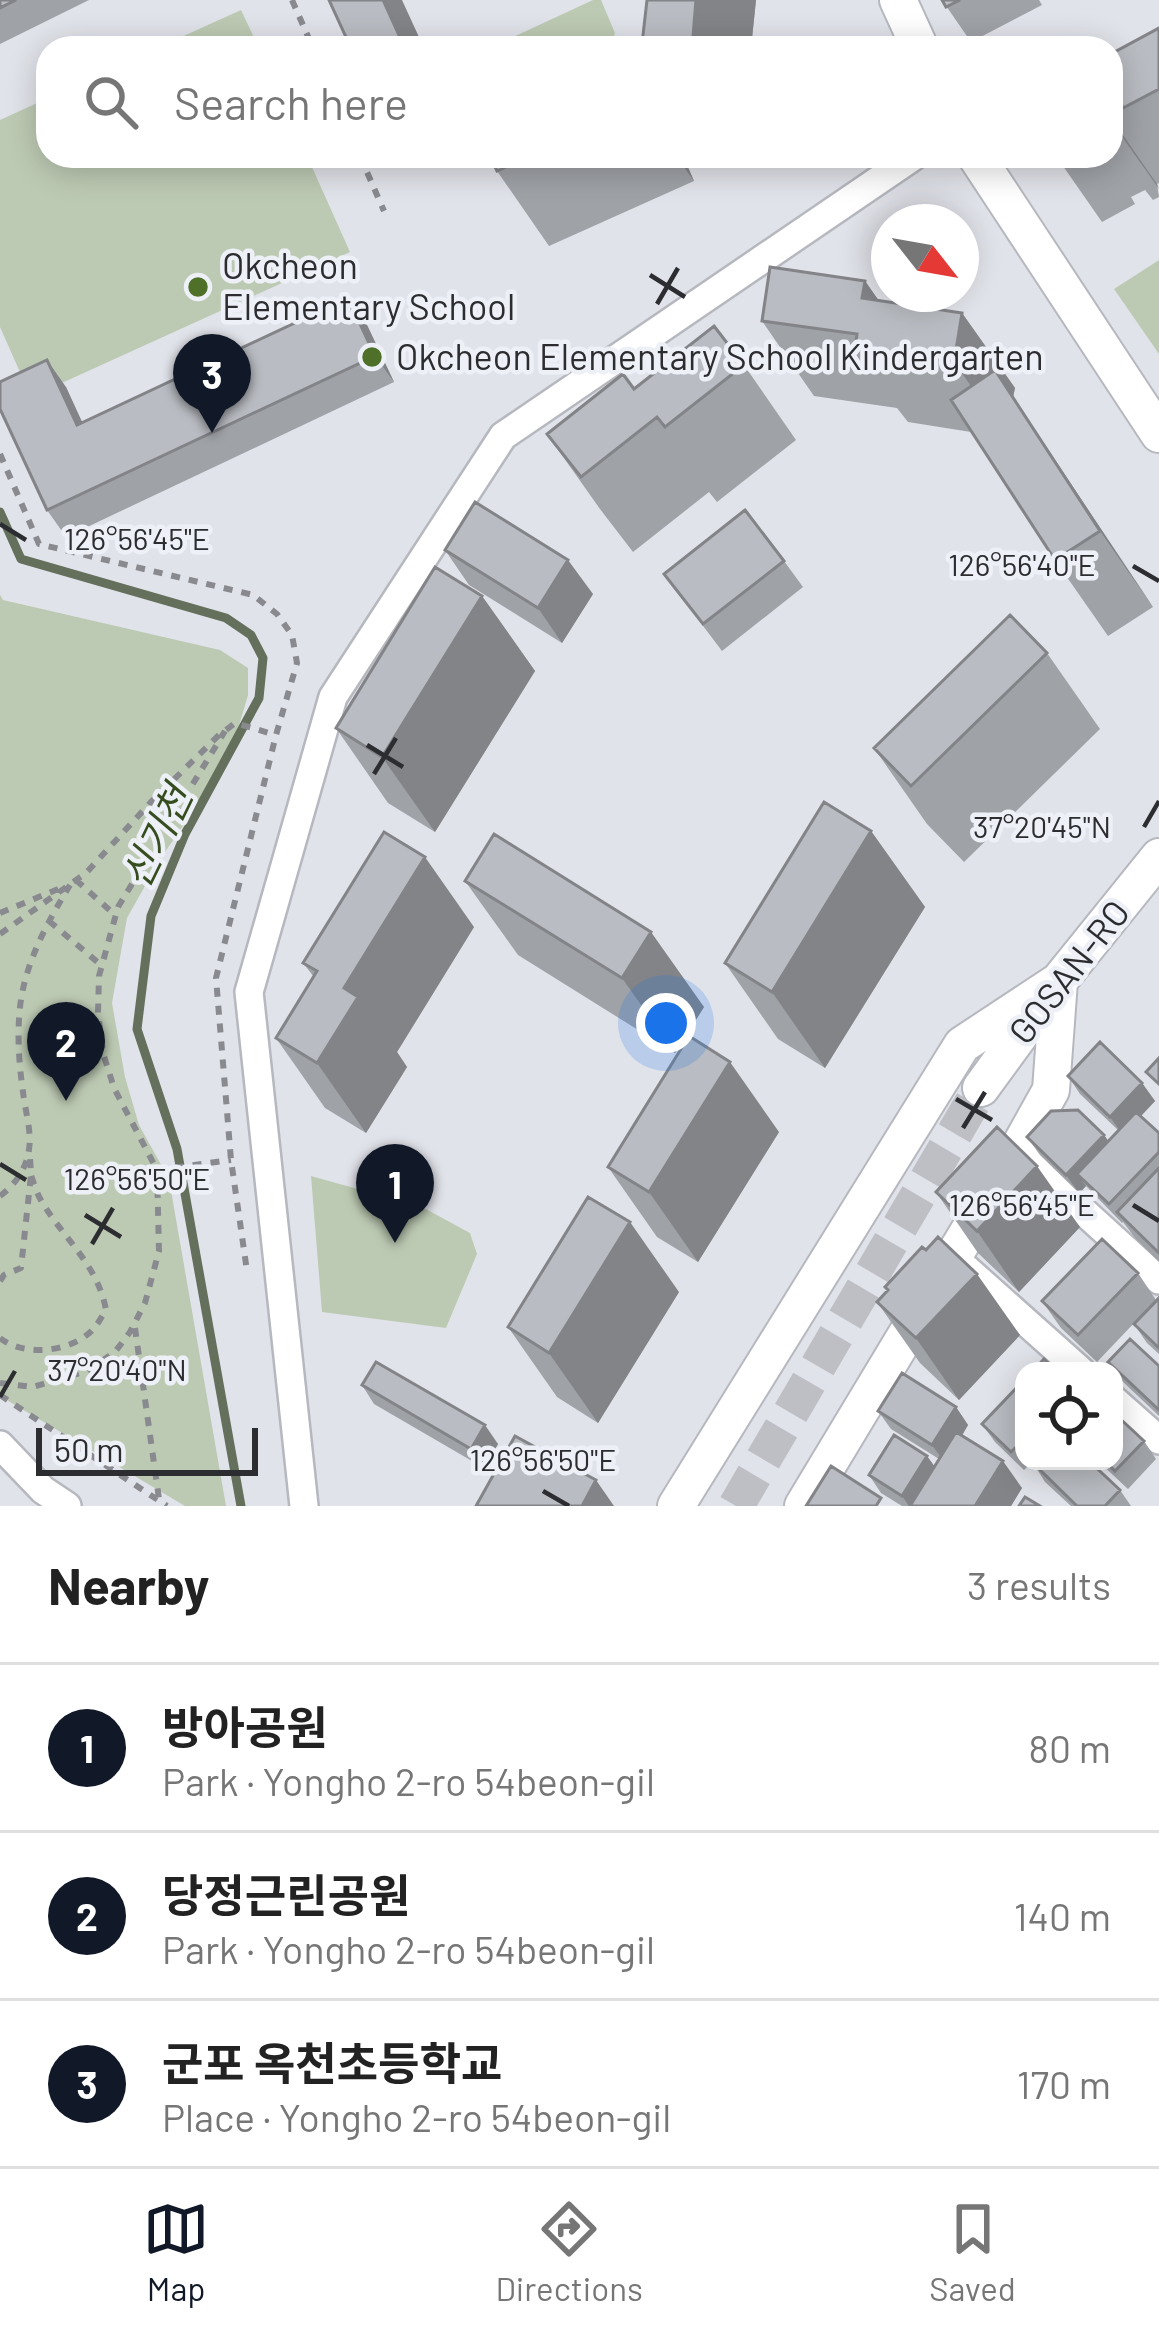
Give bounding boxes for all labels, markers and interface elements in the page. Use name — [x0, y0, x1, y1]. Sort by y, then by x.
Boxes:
search box — [36, 36, 1123, 168]
icon: search — [78, 69, 144, 135]
text: Search here — [174, 75, 408, 129]
north arrow — [871, 204, 979, 312]
place label: Okcheon Elementary School — [222, 243, 515, 327]
marker: Okcheon Elementary School — [185, 274, 211, 300]
pin: 3 — [173, 334, 251, 433]
place label: Okcheon Elementary School Kindergarten — [396, 334, 1044, 377]
marker: Okcheon Elementary School Kindergarten — [359, 344, 385, 370]
text: 126°56'45"E — [64, 520, 210, 556]
text: 126°56'40"E — [948, 546, 1096, 582]
water label: 신기천 — [111, 774, 202, 895]
text: 37°20'45"N — [973, 808, 1111, 844]
street label: GOSAN-RO — [998, 891, 1137, 1051]
your location — [636, 993, 696, 1053]
pin: 2 — [27, 1002, 105, 1101]
pin: 1 — [356, 1144, 434, 1243]
text: 126°56'50"E — [64, 1160, 210, 1196]
text: 126°56'45"E — [949, 1186, 1095, 1222]
text: 37°20'40"N — [47, 1351, 187, 1387]
map controls — [1015, 1362, 1123, 1470]
button: locate — [1015, 1362, 1123, 1470]
scale bar — [36, 1422, 258, 1475]
text: 50 m — [54, 1429, 124, 1469]
text: 126°56'50"E — [470, 1441, 616, 1477]
text: Nearby — [48, 1554, 209, 1615]
text: 3 results — [967, 1561, 1111, 1608]
text: 방아공원 — [162, 1699, 328, 1753]
text: 1 — [80, 1724, 94, 1771]
text: 80 m — [1029, 1724, 1111, 1771]
text: Park · Yongho 2-ro 54beon-gil — [162, 1757, 655, 1804]
text: 당정근린공원 — [162, 1867, 410, 1921]
text: 2 — [76, 1892, 98, 1939]
text: 140 m — [1014, 1892, 1111, 1939]
text: Park · Yongho 2-ro 54beon-gil — [162, 1925, 655, 1972]
text: 군포 옥천초등학교 — [162, 2035, 502, 2089]
text: 3 — [76, 2060, 98, 2107]
text: 170 m — [1017, 2060, 1111, 2107]
text: Place · Yongho 2-ro 54beon-gil — [162, 2093, 671, 2140]
tab: Map — [143, 2196, 209, 2308]
tab: Directions — [495, 2196, 643, 2308]
tab: Saved — [929, 2196, 1016, 2308]

